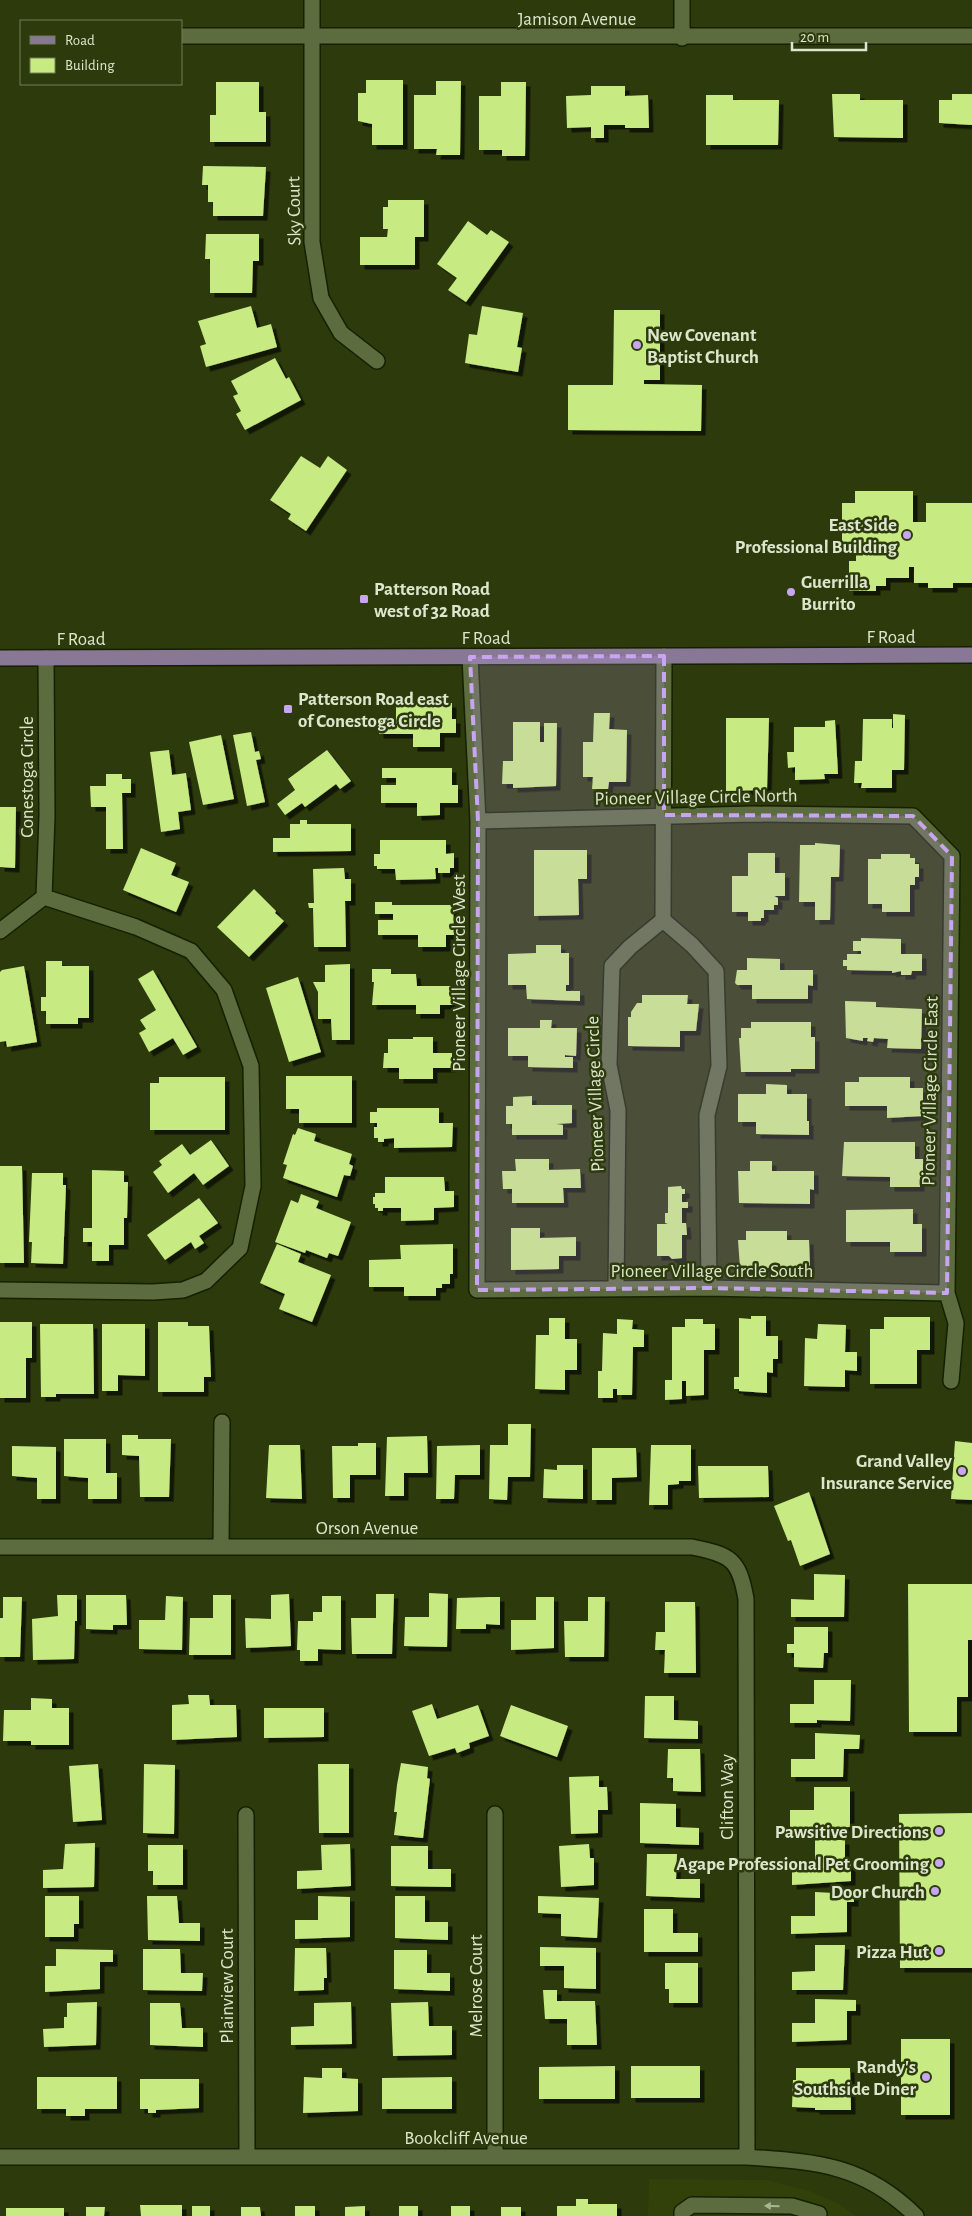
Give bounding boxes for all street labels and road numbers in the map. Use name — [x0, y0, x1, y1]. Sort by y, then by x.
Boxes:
street label: Jamison Avenue — [518, 10, 636, 29]
street label: Sky Court — [284, 176, 305, 246]
street label: F Road — [866, 628, 916, 647]
street label: F Road — [461, 629, 511, 648]
street label: F Road — [56, 630, 106, 649]
street label: Conestoga Circle — [18, 716, 37, 838]
street label: Pioneer Village Circle North — [594, 786, 798, 809]
street label: Pioneer Village Circle West — [450, 874, 469, 1072]
street label: Pioneer Village Circle East — [919, 996, 942, 1186]
street label: Pioneer Village Circle — [583, 1016, 608, 1172]
street label: Pioneer Village Circle South — [611, 1262, 813, 1281]
street label: Orson Avenue — [316, 1519, 418, 1538]
street label: Clifton Way — [718, 1754, 737, 1840]
street label: Plainview Court — [218, 1928, 237, 2044]
street label: Melrose Court — [467, 1935, 486, 2037]
street label: Bookcliff Avenue — [404, 2129, 528, 2148]

